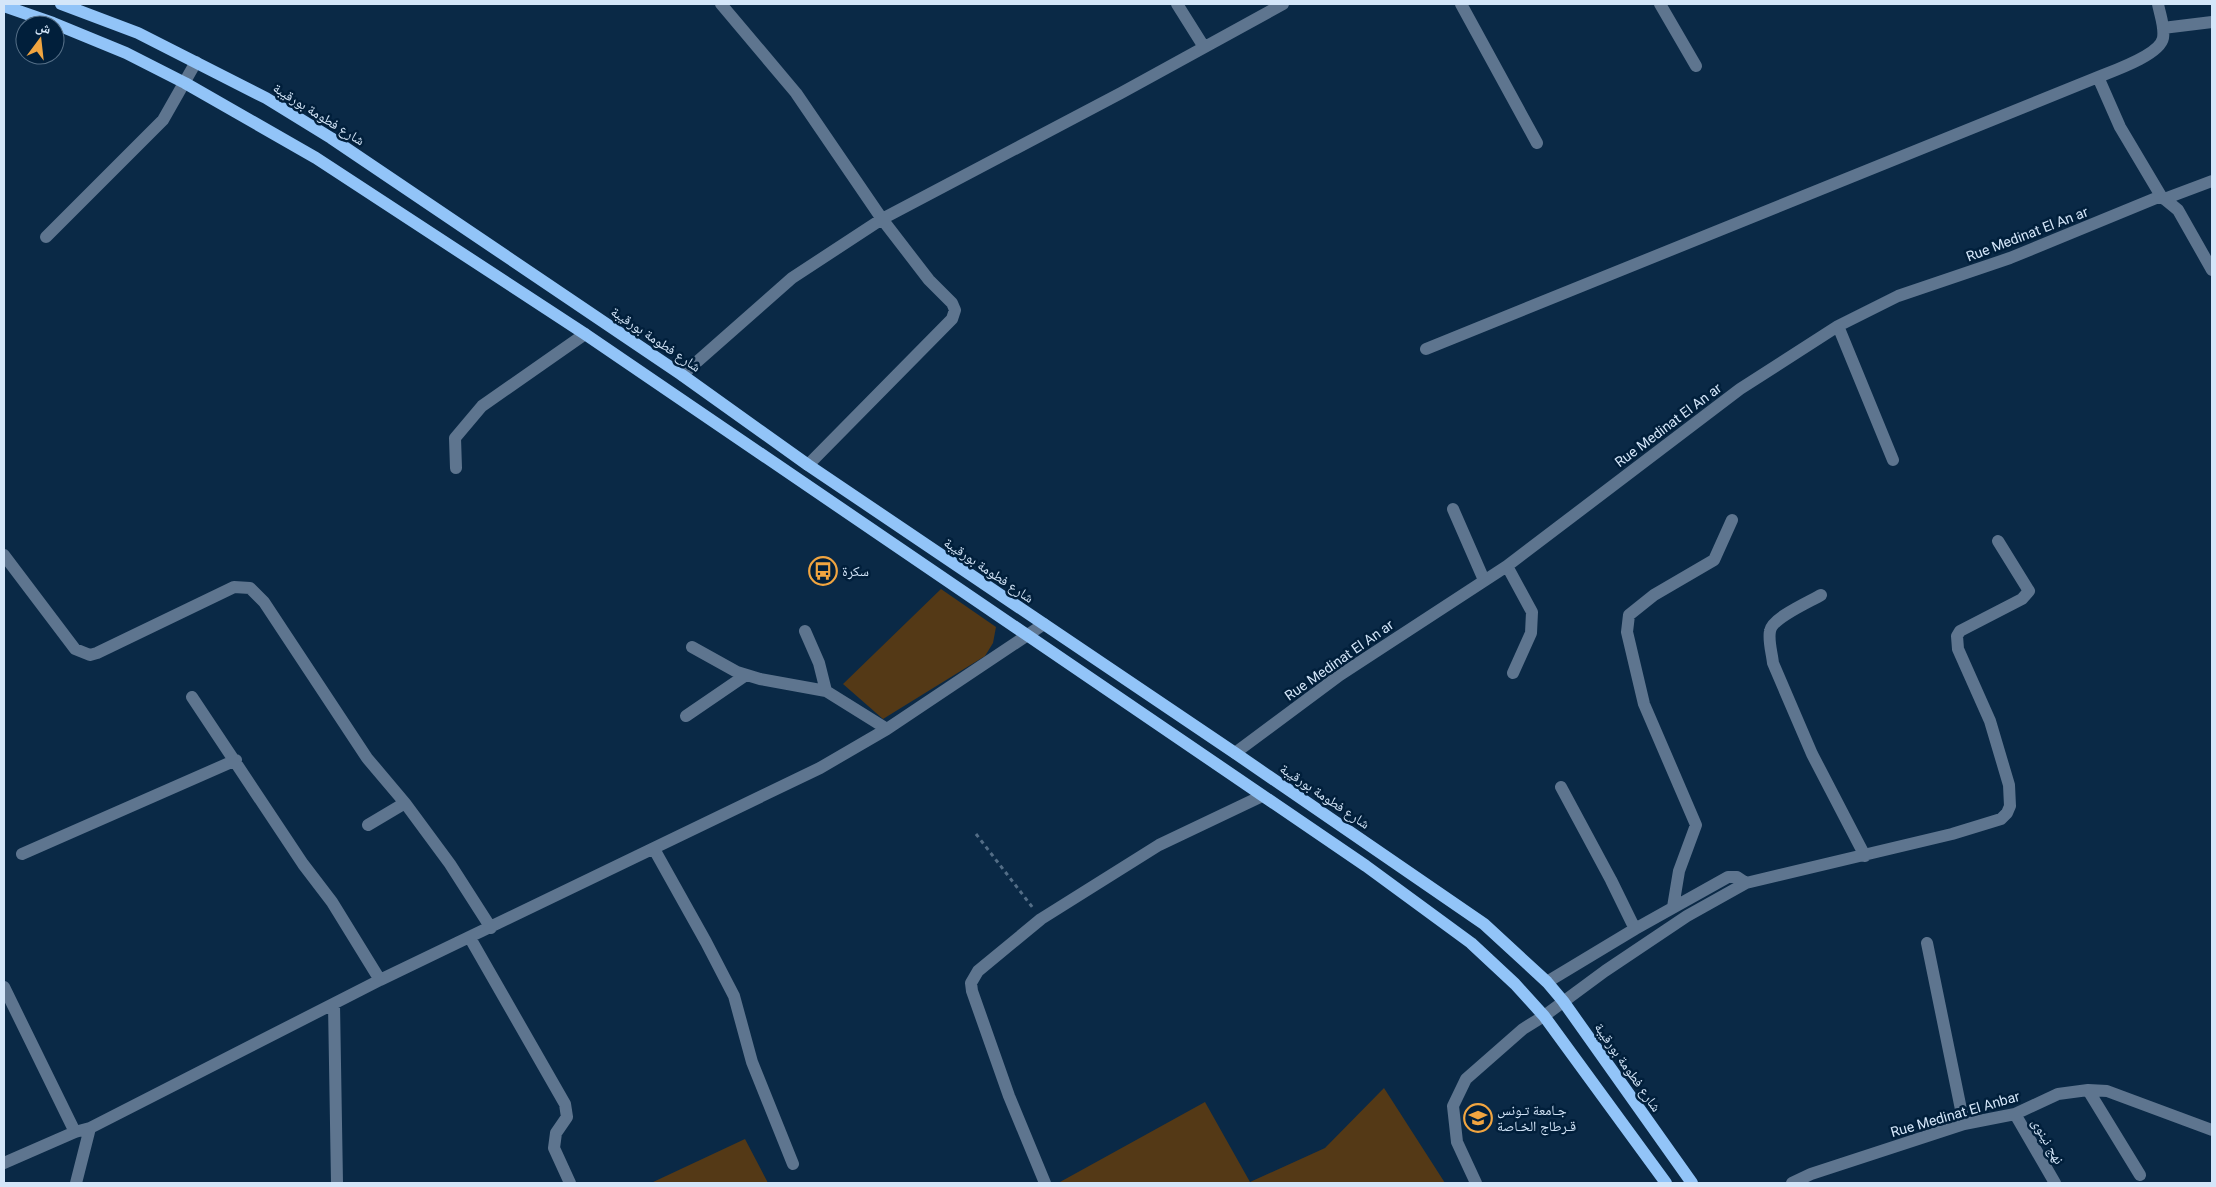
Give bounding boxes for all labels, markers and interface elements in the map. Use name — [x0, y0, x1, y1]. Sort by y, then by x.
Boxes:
north arrow — [15, 15, 65, 65]
text: ش — [34, 18, 53, 38]
street label: شارع فطومة بورقيبة — [269, 79, 368, 150]
street label: Rue Medinat El An ar — [1964, 203, 2090, 265]
street label: شارع فطومة بورقيبة — [607, 303, 704, 377]
street label: Rue Medinat El An ar — [1612, 380, 1725, 470]
street label: شارع فطومة بورقيبة — [940, 534, 1037, 608]
bus stop icon: سكرة — [808, 556, 838, 586]
place label: سكرة — [842, 563, 869, 580]
street label: Rue Medinat El An ar — [1282, 616, 1397, 704]
street label: شارع فطومة بورقيبة — [1276, 760, 1373, 834]
street label: شارع فطومة بورقيبة — [1590, 1020, 1665, 1116]
street label: Rue Medinat El Anbar — [1889, 1088, 2022, 1140]
place label: جـامعة تـونس قـرطاج الخـاصة — [1497, 1102, 1576, 1136]
school or university icon: جـامعة تـونس قـرطاج الخـاصة — [1463, 1103, 1493, 1133]
street label: نهج نینوى — [2027, 1115, 2068, 1168]

